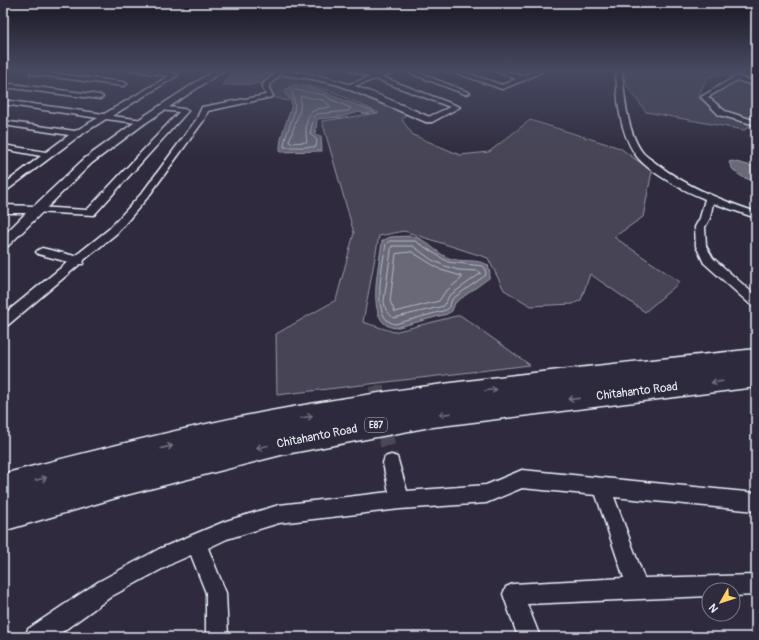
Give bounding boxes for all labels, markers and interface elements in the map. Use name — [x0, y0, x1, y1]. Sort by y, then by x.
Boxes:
one-way arrow — [711, 378, 724, 385]
street label: Chitahanto Road — [595, 379, 679, 404]
one-way arrow — [484, 386, 497, 393]
one-way arrow — [568, 395, 581, 402]
one-way arrow — [439, 410, 452, 418]
one-way arrow — [300, 413, 313, 421]
road number: E87 — [365, 418, 387, 432]
street label: Chitahanto Road — [275, 421, 359, 452]
one-way arrow — [160, 443, 173, 451]
one-way arrow — [256, 443, 269, 451]
one-way arrow — [34, 475, 47, 482]
north arrow — [701, 582, 741, 622]
text: N — [706, 601, 721, 615]

